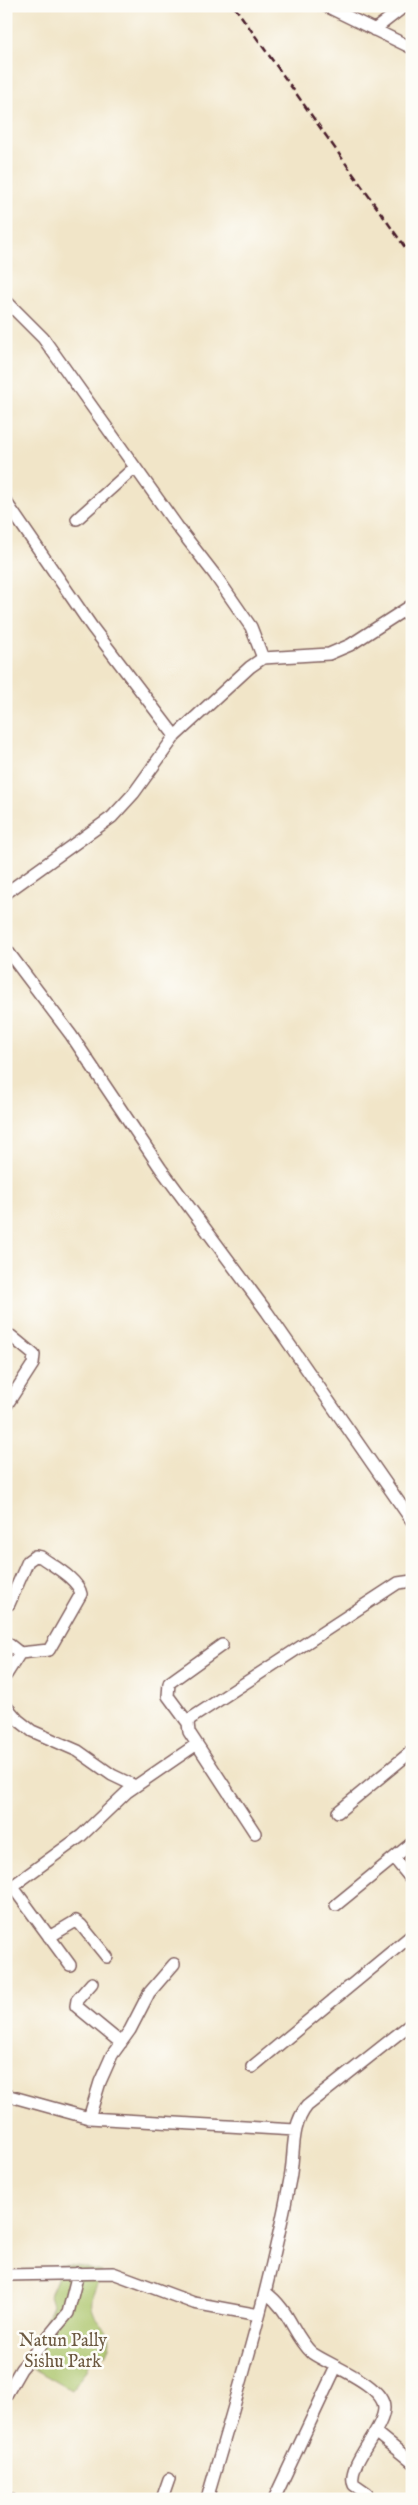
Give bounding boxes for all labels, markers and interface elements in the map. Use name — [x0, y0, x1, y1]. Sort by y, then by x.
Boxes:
park label: Natun Pally Sishu Park — [19, 2330, 107, 2374]

